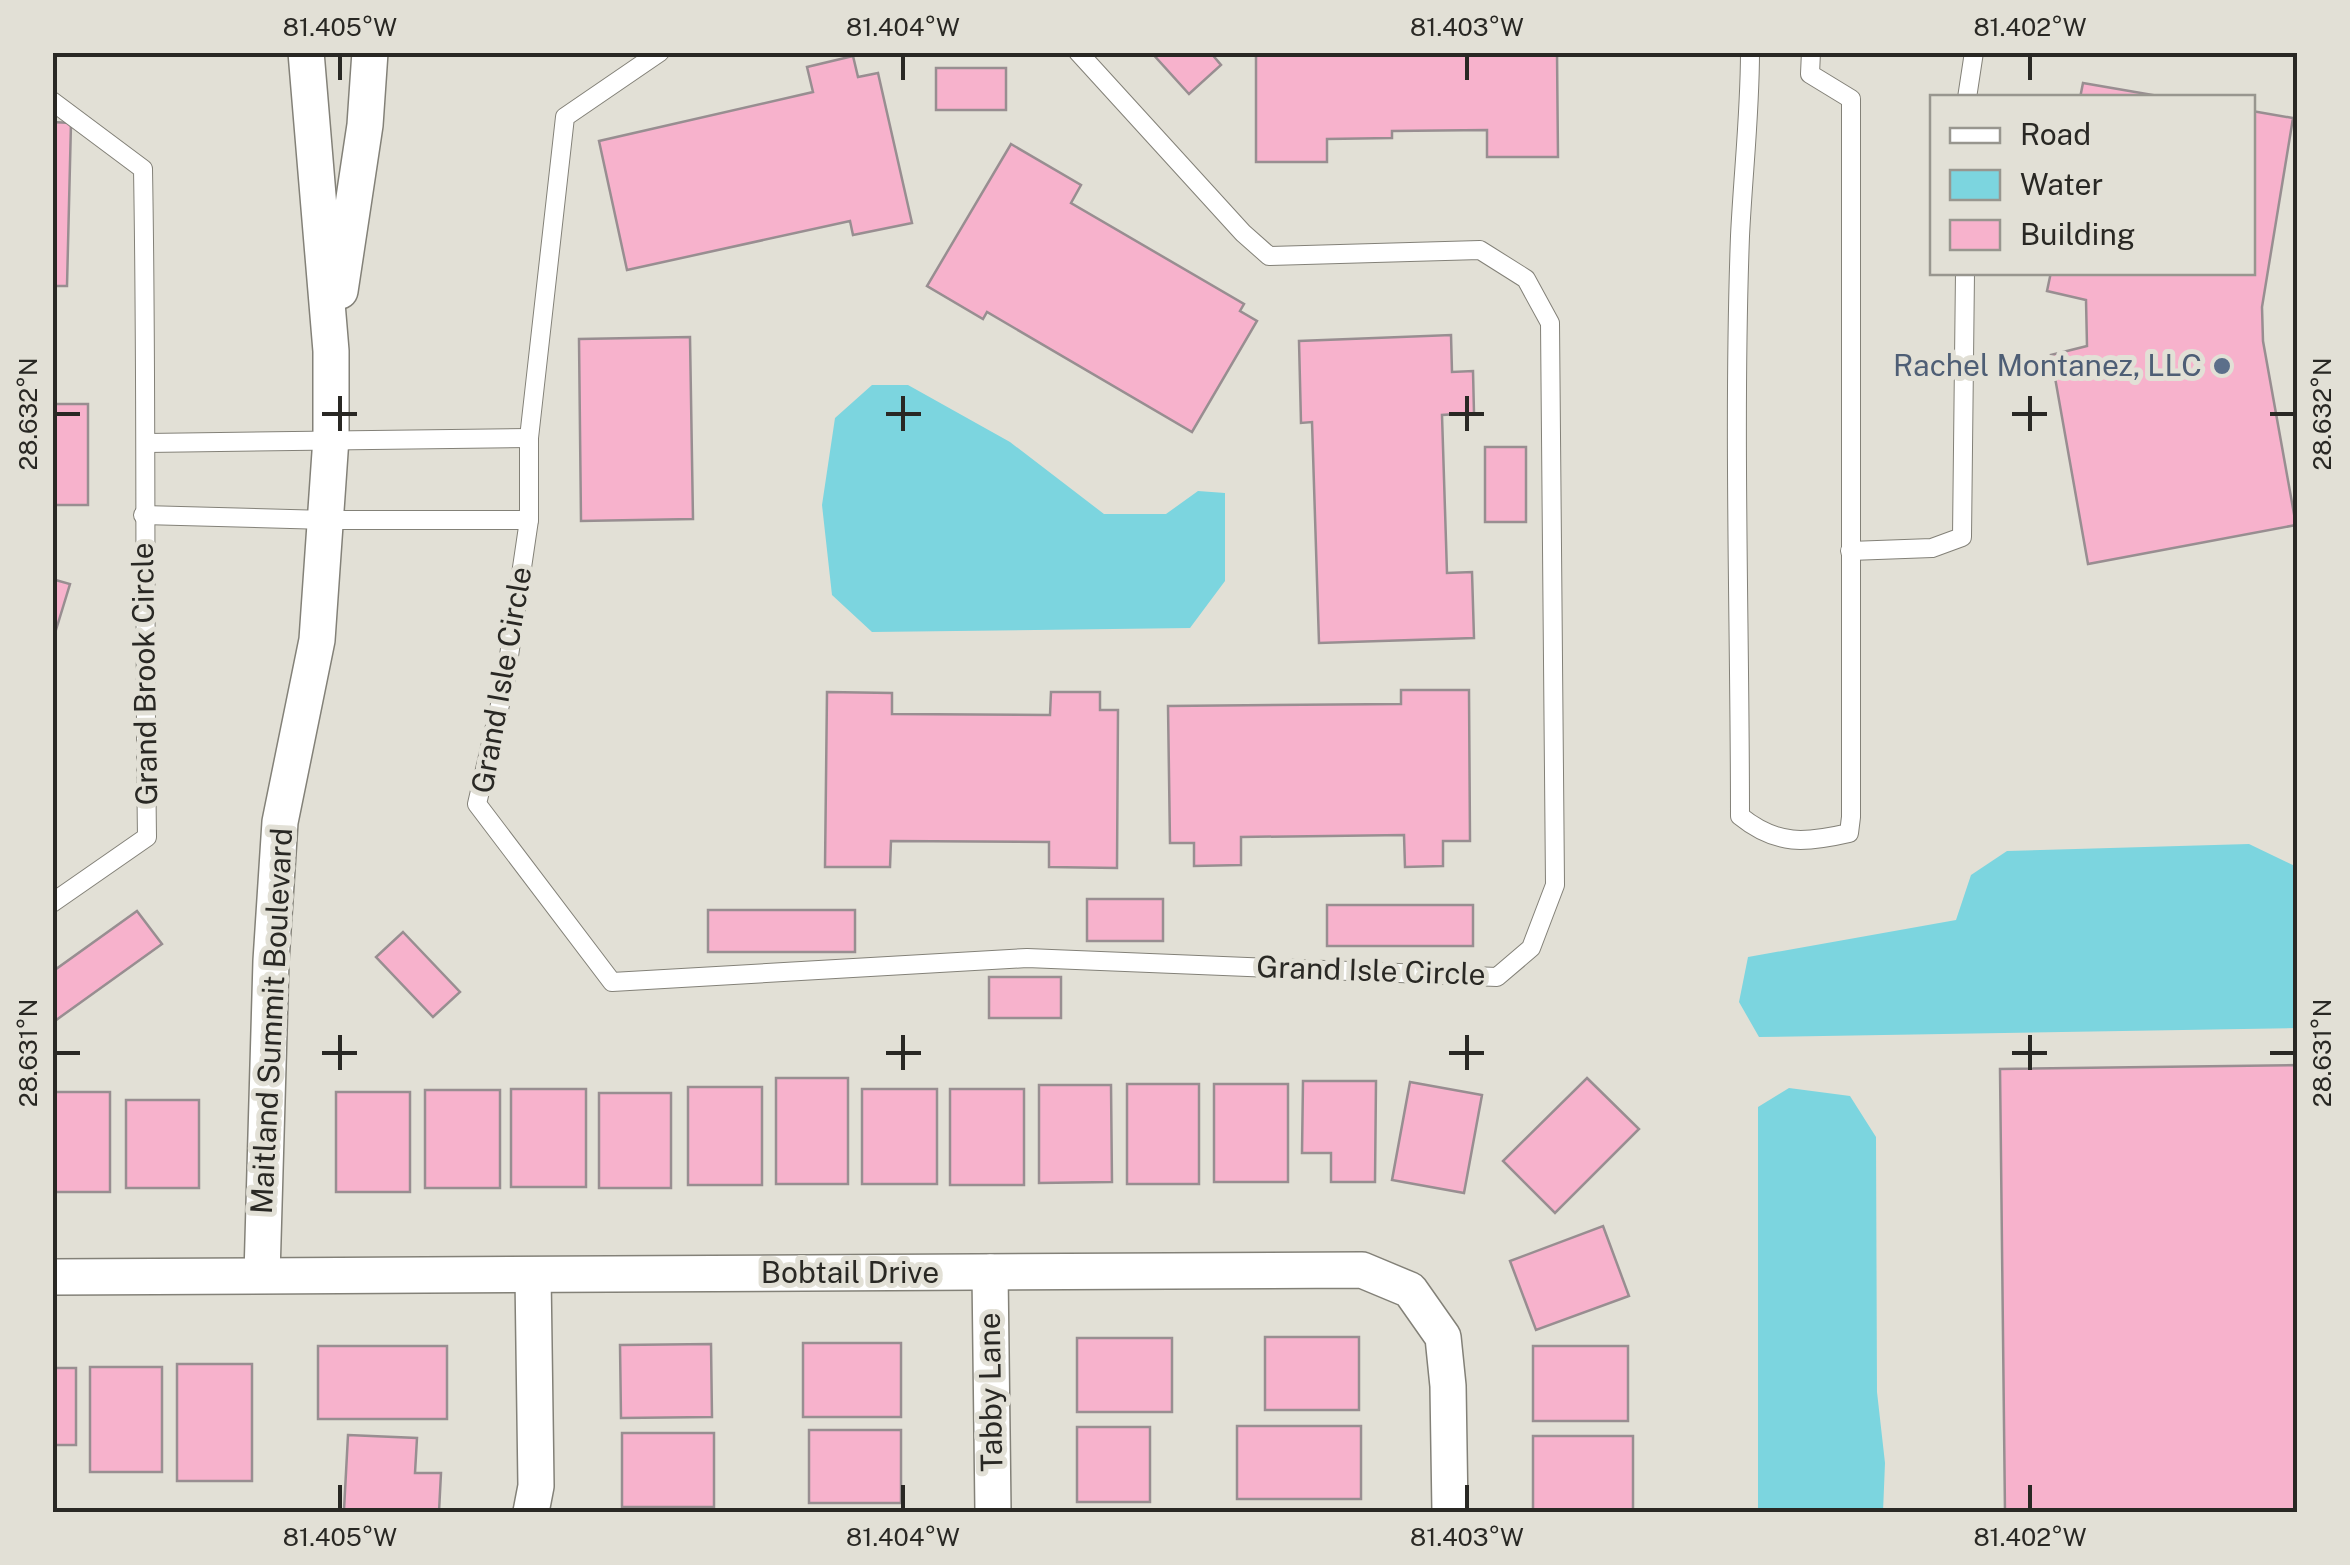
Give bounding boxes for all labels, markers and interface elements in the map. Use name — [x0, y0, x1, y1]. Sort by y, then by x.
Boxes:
text: 81.405°W — [283, 12, 397, 42]
text: 81.404°W — [846, 12, 960, 42]
text: 81.403°W — [1410, 12, 1524, 42]
text: 81.402°W — [1973, 12, 2087, 42]
legend — [1930, 95, 2255, 275]
text: Road — [2020, 116, 2091, 152]
text: Water — [2020, 166, 2103, 202]
text: Building — [2020, 216, 2135, 252]
place label: Rachel Montanez, LLC — [1893, 347, 2202, 383]
marker: Rachel Montanez, LLC — [2211, 355, 2233, 377]
text: 28.632°N — [13, 357, 43, 471]
text: 28.632°N — [2307, 357, 2337, 471]
street label: Grand Brook Circle — [124, 542, 164, 806]
street label: Grand Isle Circle — [463, 564, 539, 796]
street label: Maitland Summit Boulevard — [243, 827, 299, 1215]
street label: Grand Isle Circle — [1256, 948, 1486, 992]
text: 28.631°N — [13, 999, 43, 1107]
text: 28.631°N — [2307, 999, 2337, 1107]
street label: Bobtail Drive — [761, 1254, 939, 1290]
street label: Tabby Lane — [971, 1312, 1009, 1472]
text: 81.405°W — [283, 1522, 397, 1552]
text: 81.404°W — [846, 1522, 960, 1552]
text: 81.403°W — [1410, 1522, 1524, 1552]
text: 81.402°W — [1973, 1522, 2087, 1552]

